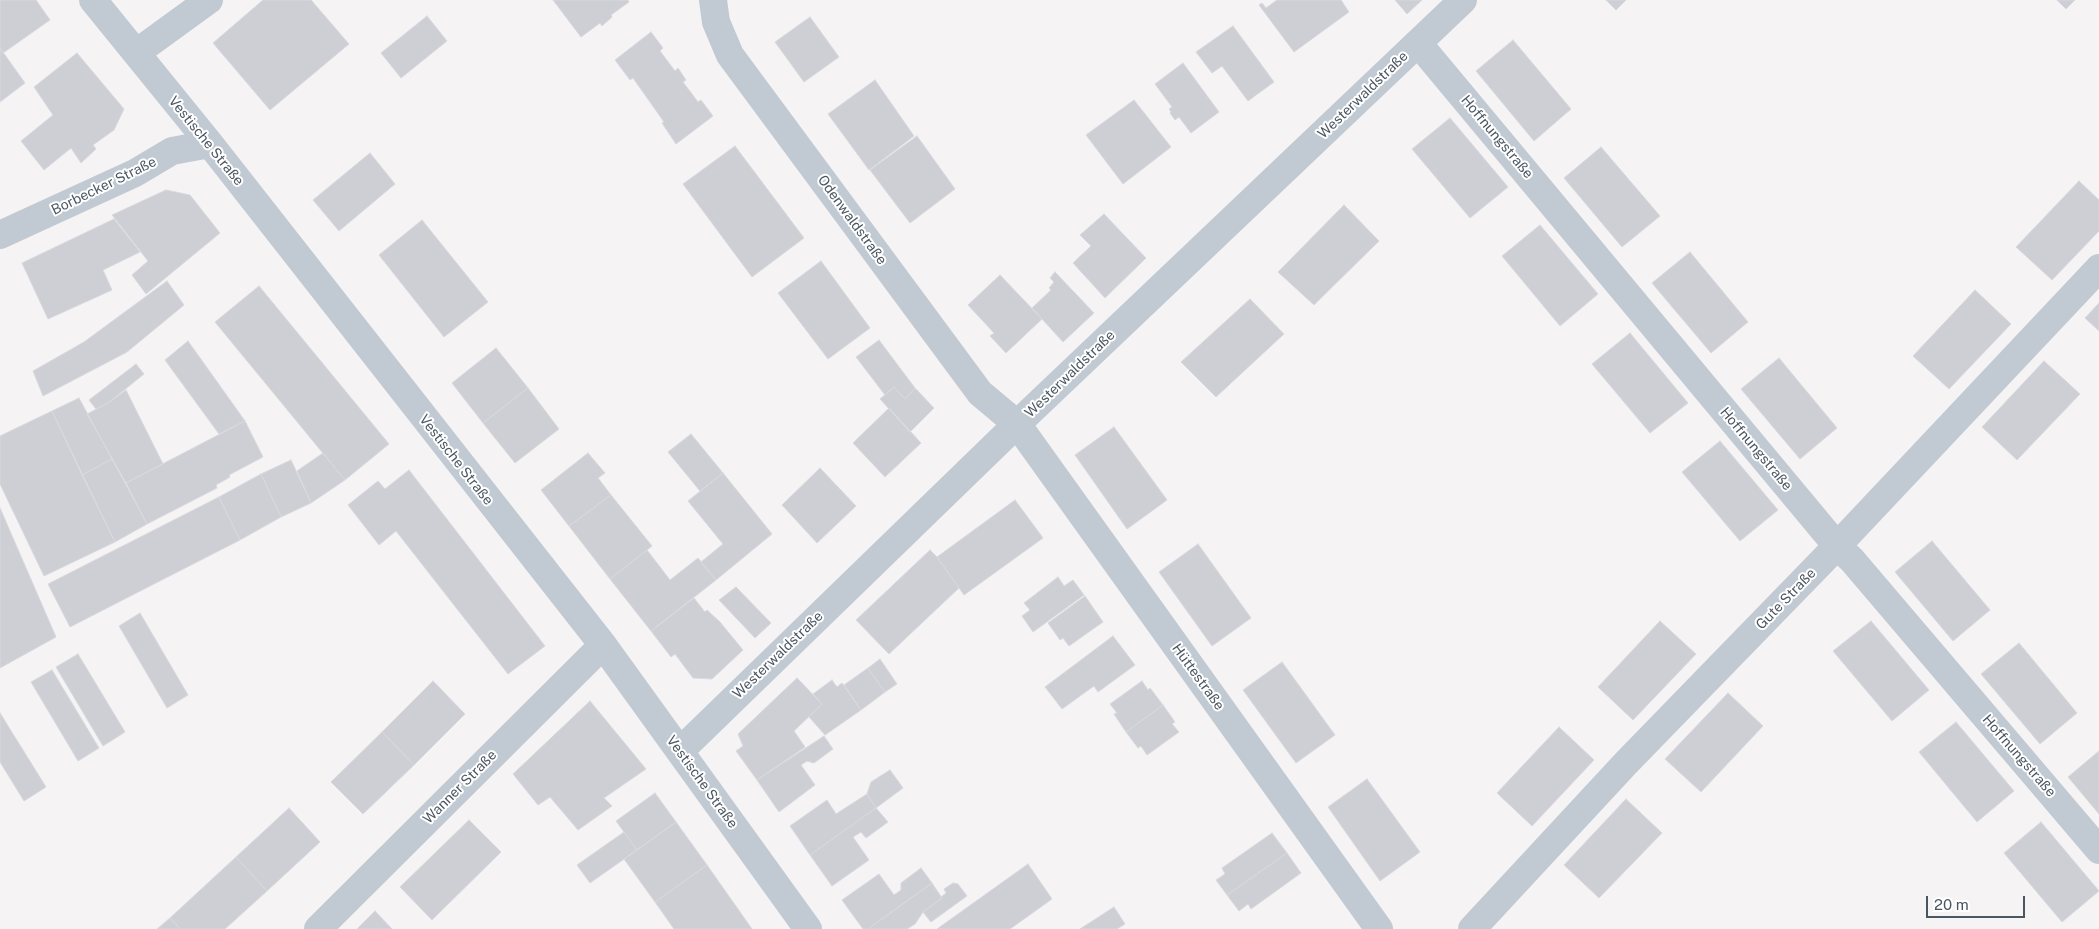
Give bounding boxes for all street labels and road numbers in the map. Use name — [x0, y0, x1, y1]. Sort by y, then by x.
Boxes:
street label: Westerwaldstraße — [1314, 48, 1412, 142]
street label: Hoffnungstraße — [1457, 92, 1537, 182]
street label: Vestische Straße — [165, 93, 247, 189]
street label: Borbecker Straße — [49, 153, 159, 219]
street label: Odenwaldstraße — [814, 172, 890, 268]
street label: Westerwaldstraße — [1021, 327, 1119, 421]
street label: Hoffnungstraße — [1716, 404, 1796, 494]
street label: Vestische Straße — [415, 411, 497, 509]
street label: Gute Straße — [1753, 565, 1819, 633]
street label: Westerwaldstraße — [729, 608, 827, 702]
street label: Hüttestraße — [1168, 640, 1228, 714]
street label: Hoffnungstraße — [1979, 711, 2059, 801]
street label: Vestische Straße — [663, 732, 741, 832]
street label: Wanner Straße — [420, 747, 500, 827]

